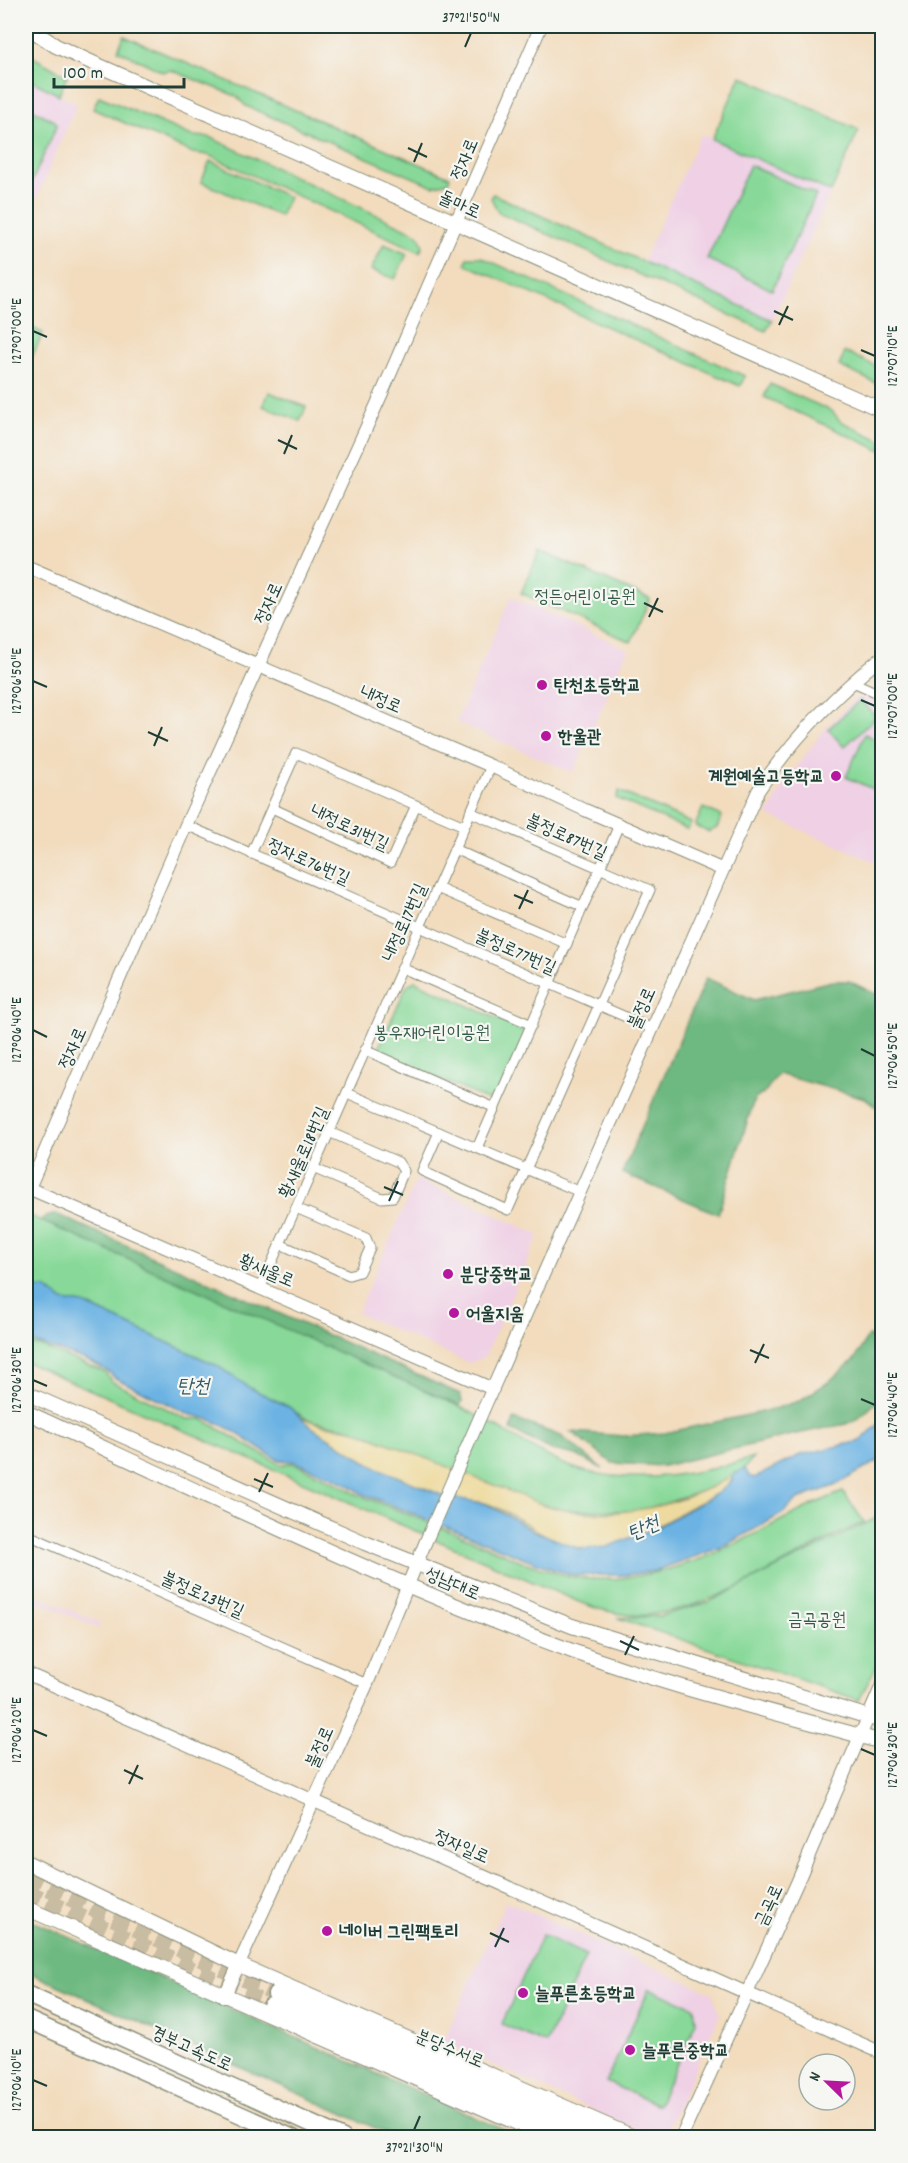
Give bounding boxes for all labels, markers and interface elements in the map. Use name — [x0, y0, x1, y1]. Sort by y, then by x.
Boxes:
text: 37°21'50"N — [442, 8, 500, 30]
scale bar — [54, 51, 184, 89]
text: 100 m — [63, 62, 103, 87]
street label: 정자로 — [446, 135, 486, 185]
street label: 돌마로 — [434, 186, 484, 227]
text: 127°07'00"E — [7, 298, 29, 364]
text: 127°07'10"E — [883, 325, 905, 386]
street label: 정자로 — [250, 579, 291, 629]
park label: 정든어린이공원 — [534, 586, 636, 611]
text: 127°06'50"E — [7, 648, 29, 714]
text: 127°07'00"E — [883, 673, 905, 739]
place label: 탄천초등학교 — [554, 675, 641, 700]
marker: 탄천초등학교 — [535, 678, 549, 692]
street label: 내정로 — [355, 681, 405, 721]
place label: 한울관 — [557, 726, 602, 751]
marker: 한울관 — [539, 729, 553, 743]
place label: 계원예술고등학교 — [708, 766, 824, 791]
marker: 계원예술고등학교 — [829, 769, 843, 783]
street label: 내정로31번길 — [305, 800, 393, 859]
street label: 불정로87번길 — [521, 809, 611, 868]
street label: 정자로76번길 — [263, 834, 354, 893]
street label: 내정로17번길 — [378, 879, 435, 966]
street label: 불정로77번길 — [471, 924, 560, 982]
street label: 불정로 — [623, 984, 664, 1034]
text: 127°06'40"E — [7, 997, 29, 1063]
park label: 봉우재어린이공원 — [374, 1022, 490, 1047]
text: 127°06'50"E — [883, 1023, 905, 1089]
street label: 정자로 — [54, 1024, 95, 1074]
street label: 황새울로18번길 — [274, 1103, 337, 1203]
street label: 황새울로 — [234, 1249, 298, 1295]
place label: 분당중학교 — [460, 1264, 532, 1289]
marker: 분당중학교 — [441, 1267, 455, 1281]
place label: 어울지움 — [466, 1303, 524, 1328]
marker: 어울지움 — [447, 1306, 461, 1320]
text: 127°06'30"E — [7, 1347, 29, 1413]
text: 127°06'40"E — [883, 1372, 905, 1438]
water label: 탄천 — [177, 1374, 211, 1402]
water label: 탄천 — [624, 1510, 666, 1549]
street label: 성남대로 — [420, 1562, 484, 1608]
street label: 불정로23번길 — [157, 1567, 248, 1626]
park label: 금곡공원 — [788, 1609, 846, 1634]
text: 127°06'20"E — [7, 1697, 29, 1763]
text: 127°06'30"E — [883, 1722, 905, 1788]
street label: 불정로 — [301, 1723, 342, 1773]
street label: 정자일로 — [429, 1825, 493, 1871]
street label: 금곡로 — [750, 1881, 791, 1931]
place label: 네이버 그린팩토리 — [339, 1921, 459, 1946]
marker: 네이버 그린팩토리 — [320, 1924, 334, 1938]
place label: 늘푸른초등학교 — [535, 1983, 636, 2008]
marker: 늘푸른초등학교 — [516, 1986, 530, 2000]
street label: 경부고속도로 — [146, 2021, 236, 2079]
street label: 분당수서로 — [411, 2025, 487, 2076]
place label: 늘푸른중학교 — [642, 2040, 729, 2065]
marker: 늘푸른중학교 — [623, 2043, 637, 2057]
text: 127°06'10"E — [7, 2049, 29, 2111]
north arrow — [797, 2052, 857, 2112]
text: N — [803, 2069, 828, 2085]
text: 37°21'30"N — [385, 2138, 443, 2160]

